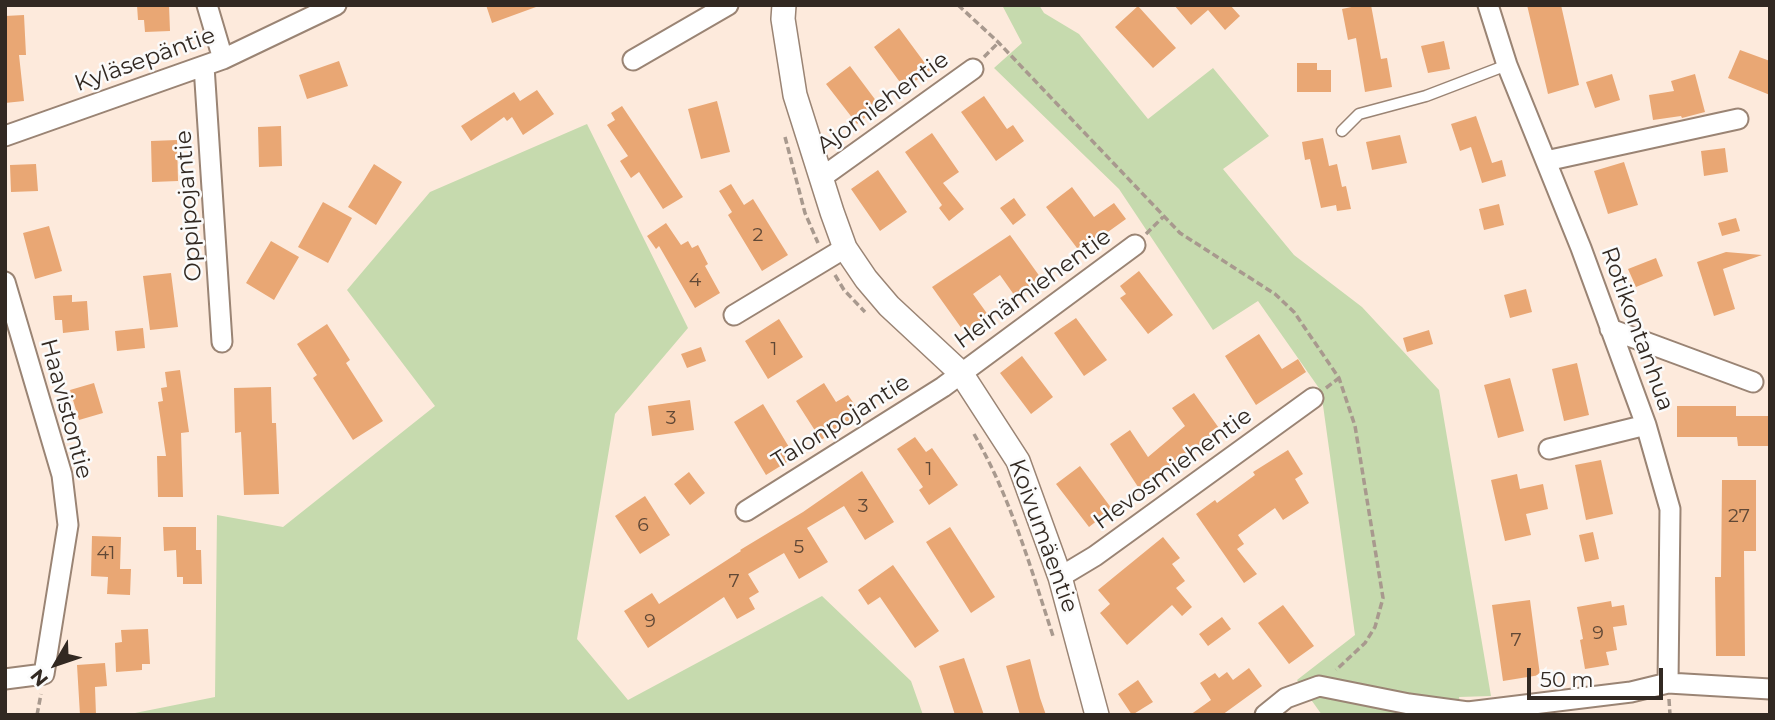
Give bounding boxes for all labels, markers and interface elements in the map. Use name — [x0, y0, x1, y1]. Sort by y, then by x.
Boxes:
street label: Kyläsepäntie — [71, 22, 219, 98]
street label: Ajomiehentie — [812, 46, 954, 160]
street label: Oppipojantie — [170, 129, 208, 283]
street label: Heinämiehentie — [949, 223, 1117, 355]
house number: 2 — [753, 224, 763, 246]
street label: Rotikontanhua — [1595, 243, 1679, 415]
house number: 4 — [689, 269, 701, 291]
street label: Haavistontie — [34, 336, 98, 482]
house number: 1 — [771, 338, 777, 360]
street label: Talonpojantie — [767, 369, 915, 475]
street label: Hevosmiehentie — [1088, 402, 1258, 536]
house number: 3 — [666, 407, 676, 429]
street label: Koivumäentie — [1002, 456, 1084, 616]
house number: 1 — [926, 458, 932, 480]
house number: 3 — [858, 495, 868, 517]
house number: 27 — [1728, 505, 1750, 527]
house number: 6 — [637, 514, 649, 536]
house number: 5 — [794, 536, 804, 558]
house number: 41 — [97, 542, 115, 564]
house number: 7 — [728, 570, 740, 592]
house number: 9 — [644, 610, 656, 632]
house number: 9 — [1592, 622, 1604, 644]
north arrow — [21, 629, 91, 699]
house number: 7 — [1510, 629, 1522, 651]
scale bar — [1530, 654, 1666, 698]
text: N — [26, 664, 53, 691]
text: 50 m — [1540, 667, 1594, 692]

